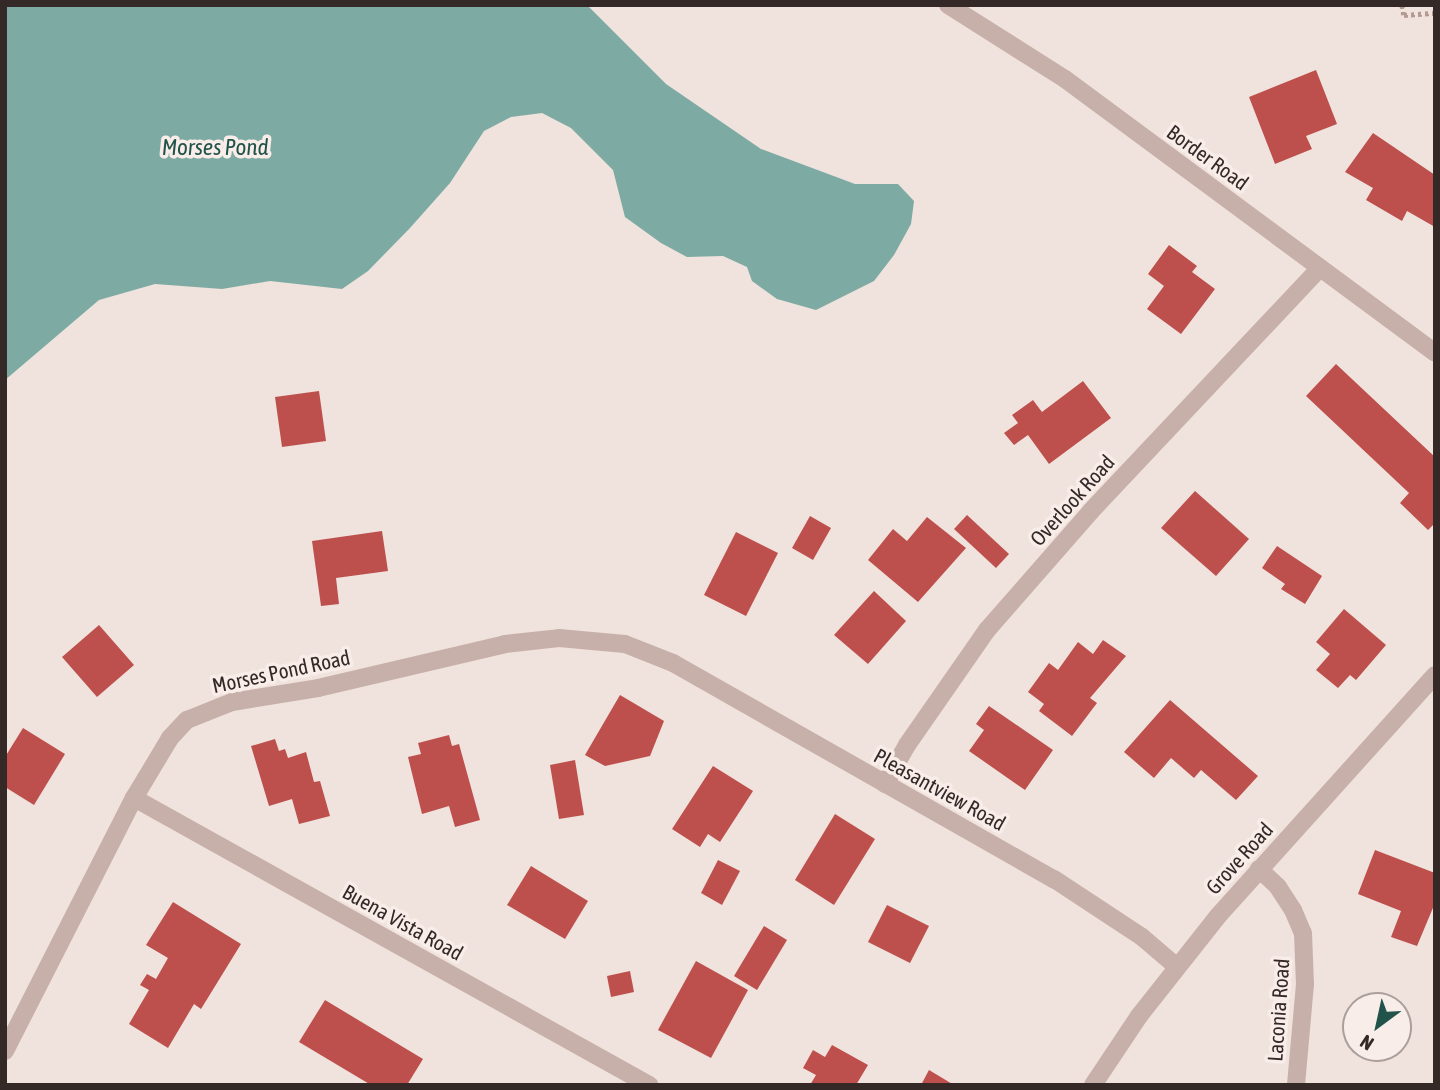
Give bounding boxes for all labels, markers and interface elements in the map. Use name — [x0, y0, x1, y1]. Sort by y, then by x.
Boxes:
street label: Border Road — [1162, 119, 1254, 195]
water label: Morses Pond — [162, 133, 268, 161]
street label: Overlook Road — [1025, 449, 1119, 551]
street label: Morses Pond Road — [210, 644, 352, 698]
street label: Pleasantview Road — [870, 742, 1010, 836]
street label: Grove Road — [1200, 817, 1278, 899]
street label: Buena Vista Road — [338, 879, 468, 965]
street label: Laconia Road — [1262, 958, 1294, 1062]
north arrow — [1342, 992, 1412, 1062]
text: N — [1356, 1031, 1377, 1055]

